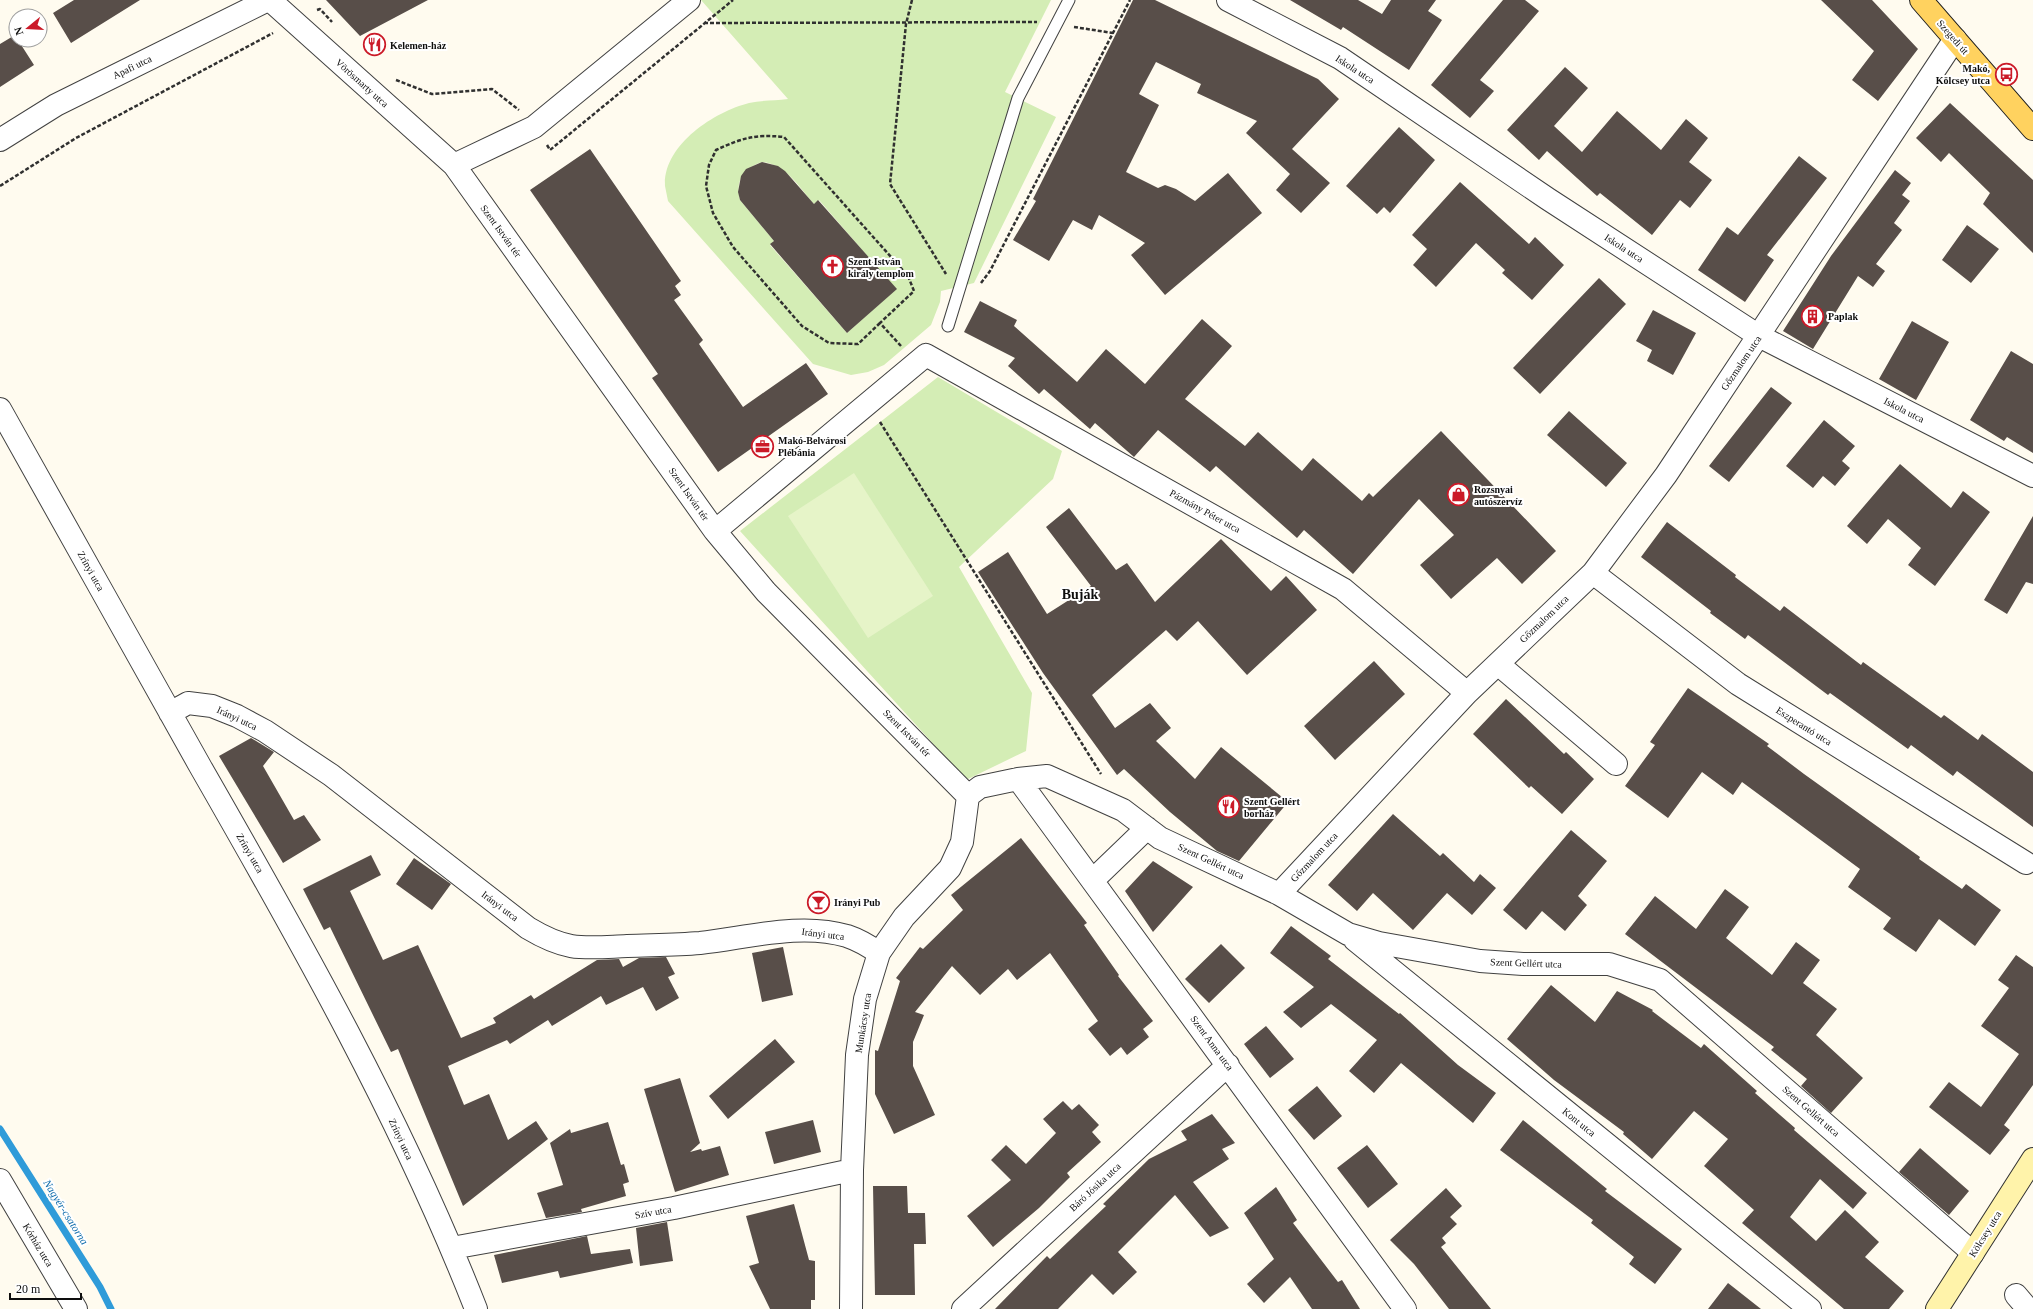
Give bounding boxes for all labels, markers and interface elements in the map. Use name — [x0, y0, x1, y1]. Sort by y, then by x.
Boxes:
north arrow — [8, 8, 48, 48]
street label: Szegedi út — [1935, 18, 1971, 57]
text: N — [12, 25, 25, 37]
restaurant icon: Kelemen-ház — [361, 32, 387, 58]
place label: Kelemen-ház — [390, 40, 447, 51]
street label: Apafi utca — [111, 53, 154, 81]
street label: Iskola utca — [1334, 53, 1377, 86]
street label: Vörösmarty utca — [333, 57, 391, 110]
bus stop icon: Makó, Kölcsey utca — [1993, 61, 2019, 87]
place label: Makó, Kölcsey utca — [1936, 63, 1991, 86]
street label: Szent István tér — [478, 203, 524, 260]
street label: Iskola utca — [1603, 232, 1646, 265]
church icon: Szent István király templom — [820, 254, 846, 280]
place label: Szent István király templom — [848, 256, 914, 279]
building icon: Paplak — [1800, 303, 1826, 329]
place label: Paplak — [1828, 311, 1858, 322]
street label: Gőzmalom utca — [1719, 333, 1764, 392]
street label: Iskola utca — [1882, 395, 1926, 425]
office icon: Makó-Belvárosi Plébánia — [749, 433, 775, 459]
place label: Makó-Belvárosi Plébánia — [778, 435, 846, 458]
street label: Szent István tér — [667, 465, 712, 523]
shop icon: Rozsnyai autószervíz — [1445, 482, 1471, 508]
place label: Rozsnyai autószervíz — [1474, 484, 1523, 507]
street label: Pázmány Péter utca — [1168, 487, 1243, 535]
street label: Zrínyi utca — [75, 549, 107, 593]
district label: Buják — [1062, 587, 1098, 602]
street label: Gőzmalom utca — [1517, 593, 1571, 645]
street label: Irányi utca — [215, 704, 259, 732]
street label: Eszperantó utca — [1774, 704, 1834, 748]
street label: Szent István tér — [881, 707, 933, 759]
restaurant icon: Szent Gellért borház — [1215, 794, 1241, 820]
place label: Szent Gellért borház — [1244, 796, 1300, 819]
street label: Gőzmalom utca — [1288, 830, 1340, 884]
street label: Zrínyi utca — [234, 831, 266, 875]
street label: Szent Gellért utca — [1176, 841, 1246, 881]
street label: Irányi utca — [480, 889, 521, 924]
bar icon: Irányi Pub — [806, 889, 832, 915]
place label: Irányi Pub — [834, 897, 881, 908]
street label: Irányi utca — [801, 926, 846, 942]
street label: Szent Gellért utca — [1490, 956, 1563, 970]
street label: Munkácsy utca — [853, 992, 873, 1054]
street label: Szent Anna utca — [1188, 1013, 1236, 1073]
street label: Szent Gellért utca — [1780, 1083, 1842, 1139]
street label: Kont utca — [1560, 1105, 1598, 1139]
street label: Zrínyi utca — [387, 1117, 416, 1162]
street label: Báró Jósika utca — [1067, 1160, 1123, 1214]
water label: Nagyér-csatorna — [41, 1176, 91, 1247]
street label: Szív utca — [634, 1203, 673, 1221]
street label: Kölcsey utca — [1967, 1209, 2004, 1259]
street label: Kórház utca — [21, 1221, 56, 1269]
scale bar — [10, 1275, 81, 1301]
text: 20 m — [16, 1282, 41, 1296]

